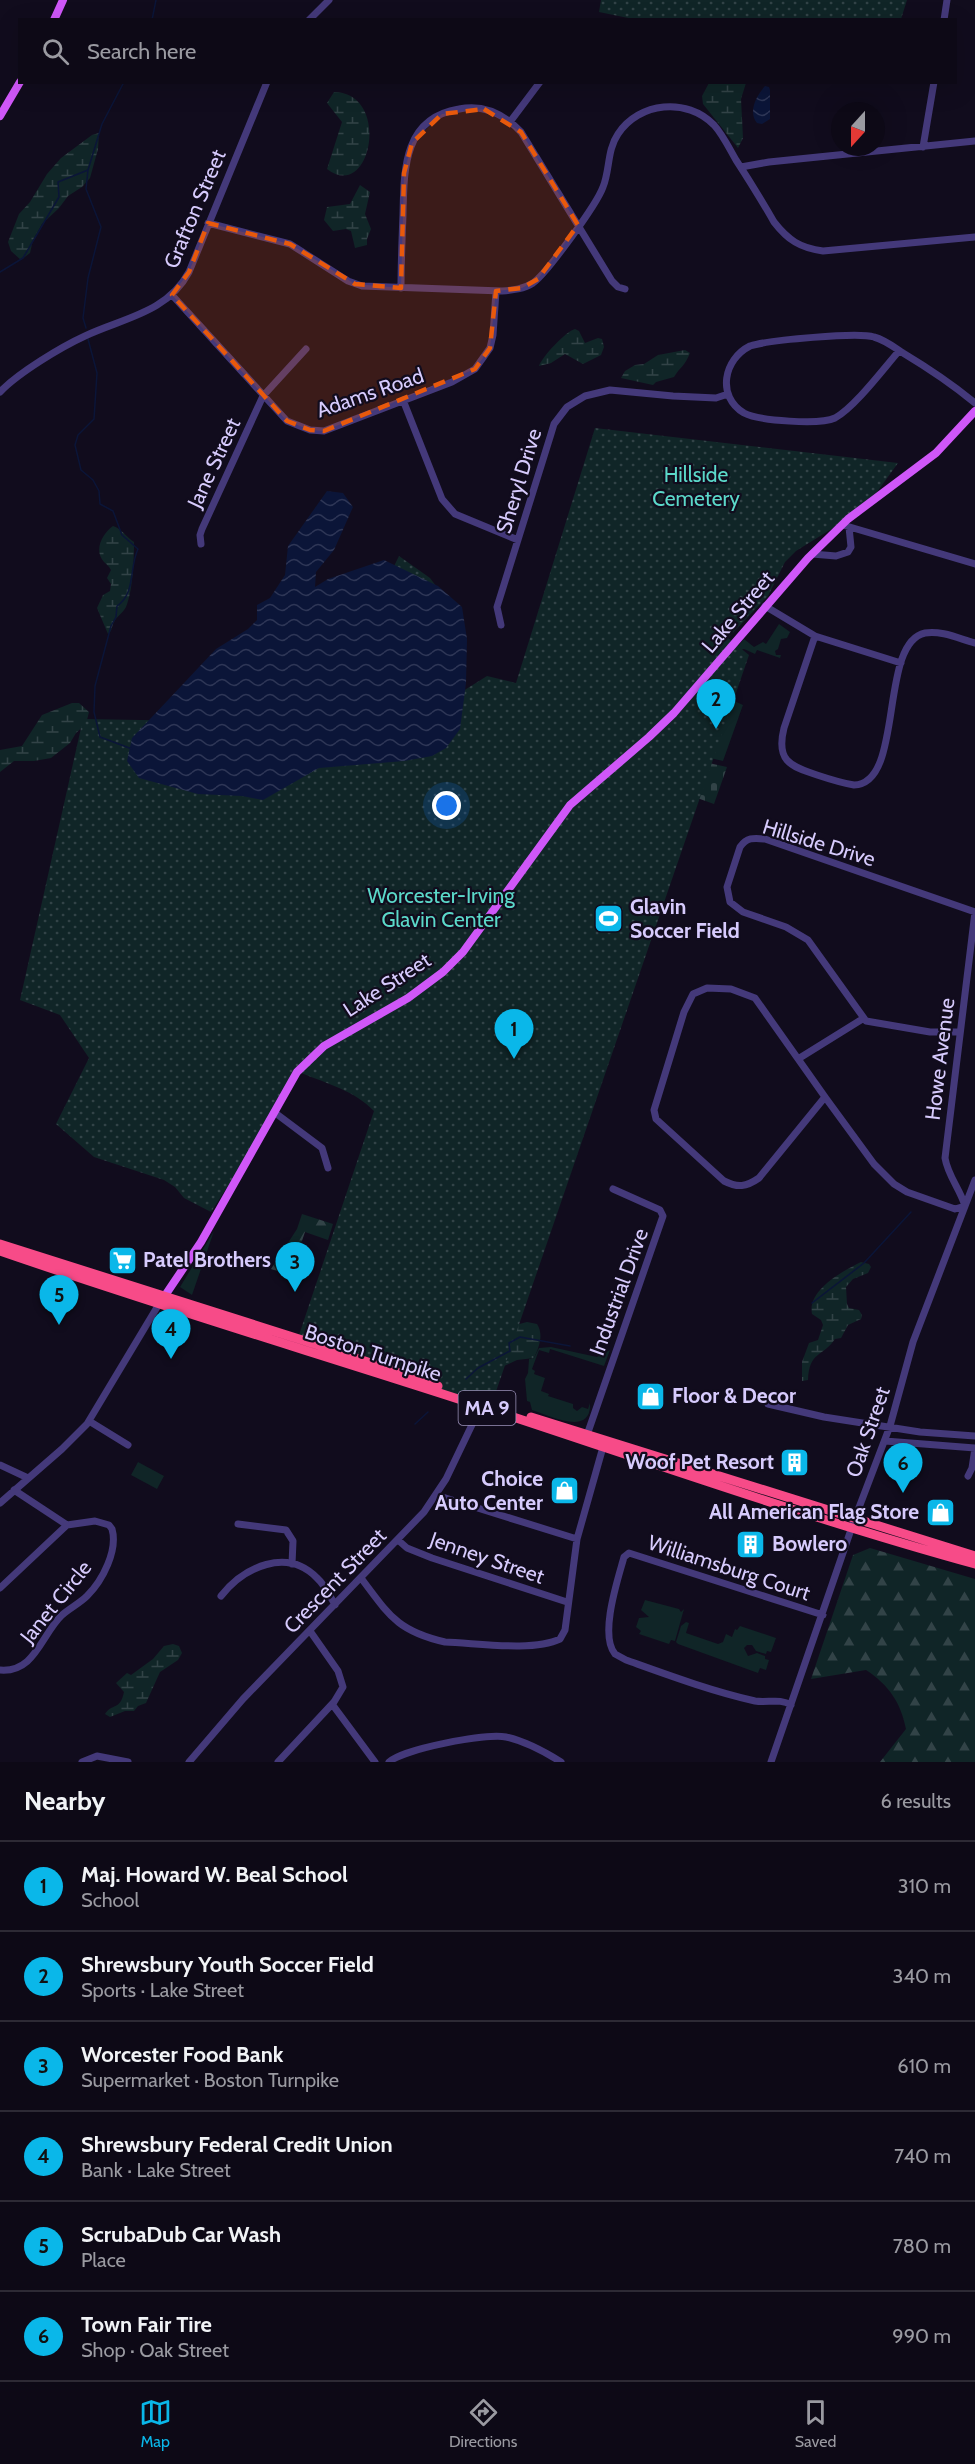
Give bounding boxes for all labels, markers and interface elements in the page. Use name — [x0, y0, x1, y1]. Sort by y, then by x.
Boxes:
search box — [18, 18, 957, 84]
icon: search — [39, 35, 72, 68]
text: Search here — [87, 38, 196, 65]
north arrow — [831, 102, 885, 156]
street label: Grafton Street — [158, 146, 231, 272]
street label: Adams Road — [313, 363, 427, 423]
street label: Jane Street — [181, 414, 245, 513]
street label: Sheryl Drive — [491, 425, 546, 536]
park label: Hillside Cemetery — [652, 462, 740, 511]
street label: Lake Street — [696, 566, 779, 658]
pin: 2 — [696, 680, 736, 729]
your location — [432, 791, 461, 820]
street label: Hillside Drive — [760, 814, 879, 872]
park label: Worcester-Irving Glavin Center — [367, 883, 515, 932]
place label: Glavin Soccer Field — [630, 894, 740, 943]
sports icon: Glavin Soccer Field — [593, 903, 625, 935]
street label: Lake Street — [338, 947, 435, 1022]
street label: Howe Avenue — [920, 996, 959, 1122]
pin: 1 — [494, 1010, 534, 1059]
street label: Industrial Drive — [584, 1225, 653, 1359]
pin: 3 — [276, 1242, 314, 1292]
supermarket icon: Patel Brothers — [106, 1244, 138, 1276]
place label: Patel Brothers — [143, 1247, 271, 1272]
pin: 5 — [40, 1276, 78, 1325]
pin: 4 — [152, 1310, 190, 1359]
street label: Boston Turnpike — [302, 1319, 445, 1386]
shop icon: Floor & Decor — [635, 1380, 667, 1412]
place label: Floor & Decor — [672, 1383, 796, 1408]
street label: Oak Street — [840, 1383, 895, 1480]
road number: MA 9 — [458, 1391, 516, 1425]
pin: 6 — [884, 1444, 922, 1493]
building icon: Woof Pet Resort — [779, 1446, 811, 1478]
place label: Woof Pet Resort — [625, 1449, 774, 1474]
place label: Choice Auto Center — [435, 1466, 543, 1515]
shop icon: Choice Auto Center — [548, 1475, 580, 1507]
shop icon: All American Flag Store — [924, 1496, 956, 1528]
place label: All American Flag Store — [709, 1499, 919, 1524]
street label: Crescent Street — [278, 1523, 391, 1638]
street label: Jenney Street — [426, 1526, 548, 1589]
building icon: Bowlero — [735, 1528, 767, 1560]
street label: Williamsburg Court — [645, 1530, 813, 1606]
place label: Bowlero — [772, 1531, 847, 1556]
street label: Janet Circle — [14, 1555, 97, 1649]
text: Nearby — [24, 1785, 105, 1817]
text: 6 results — [880, 1789, 951, 1813]
text: Maj. Howard W. Beal School — [81, 1861, 348, 1888]
text: 1 — [40, 1874, 47, 1898]
text: 310 m — [898, 1874, 951, 1898]
text: School — [81, 1888, 139, 1912]
text: Shrewsbury Youth Soccer Field — [81, 1951, 374, 1978]
text: 2 — [38, 1964, 49, 1988]
text: 340 m — [893, 1964, 951, 1988]
text: Sports · Lake Street — [81, 1978, 244, 2002]
text: Worcester Food Bank — [81, 2041, 284, 2068]
text: 3 — [38, 2054, 49, 2078]
text: 610 m — [897, 2054, 951, 2078]
text: Supermarket · Boston Turnpike — [81, 2068, 339, 2092]
text: Shrewsbury Federal Credit Union — [81, 2131, 393, 2158]
text: 4 — [37, 2144, 50, 2168]
text: 740 m — [894, 2144, 951, 2168]
text: Bank · Lake Street — [81, 2158, 231, 2182]
text: ScrubaDub Car Wash — [81, 2221, 281, 2248]
text: 5 — [38, 2234, 49, 2258]
text: 780 m — [893, 2234, 951, 2258]
text: Place — [81, 2248, 126, 2272]
text: Town Fair Tire — [81, 2311, 212, 2338]
text: 6 — [38, 2324, 49, 2348]
text: 990 m — [892, 2324, 951, 2348]
text: Shop · Oak Street — [81, 2338, 229, 2362]
tab: Map — [139, 2396, 172, 2451]
tab: Directions — [449, 2396, 517, 2451]
tab: Saved — [795, 2396, 836, 2451]

